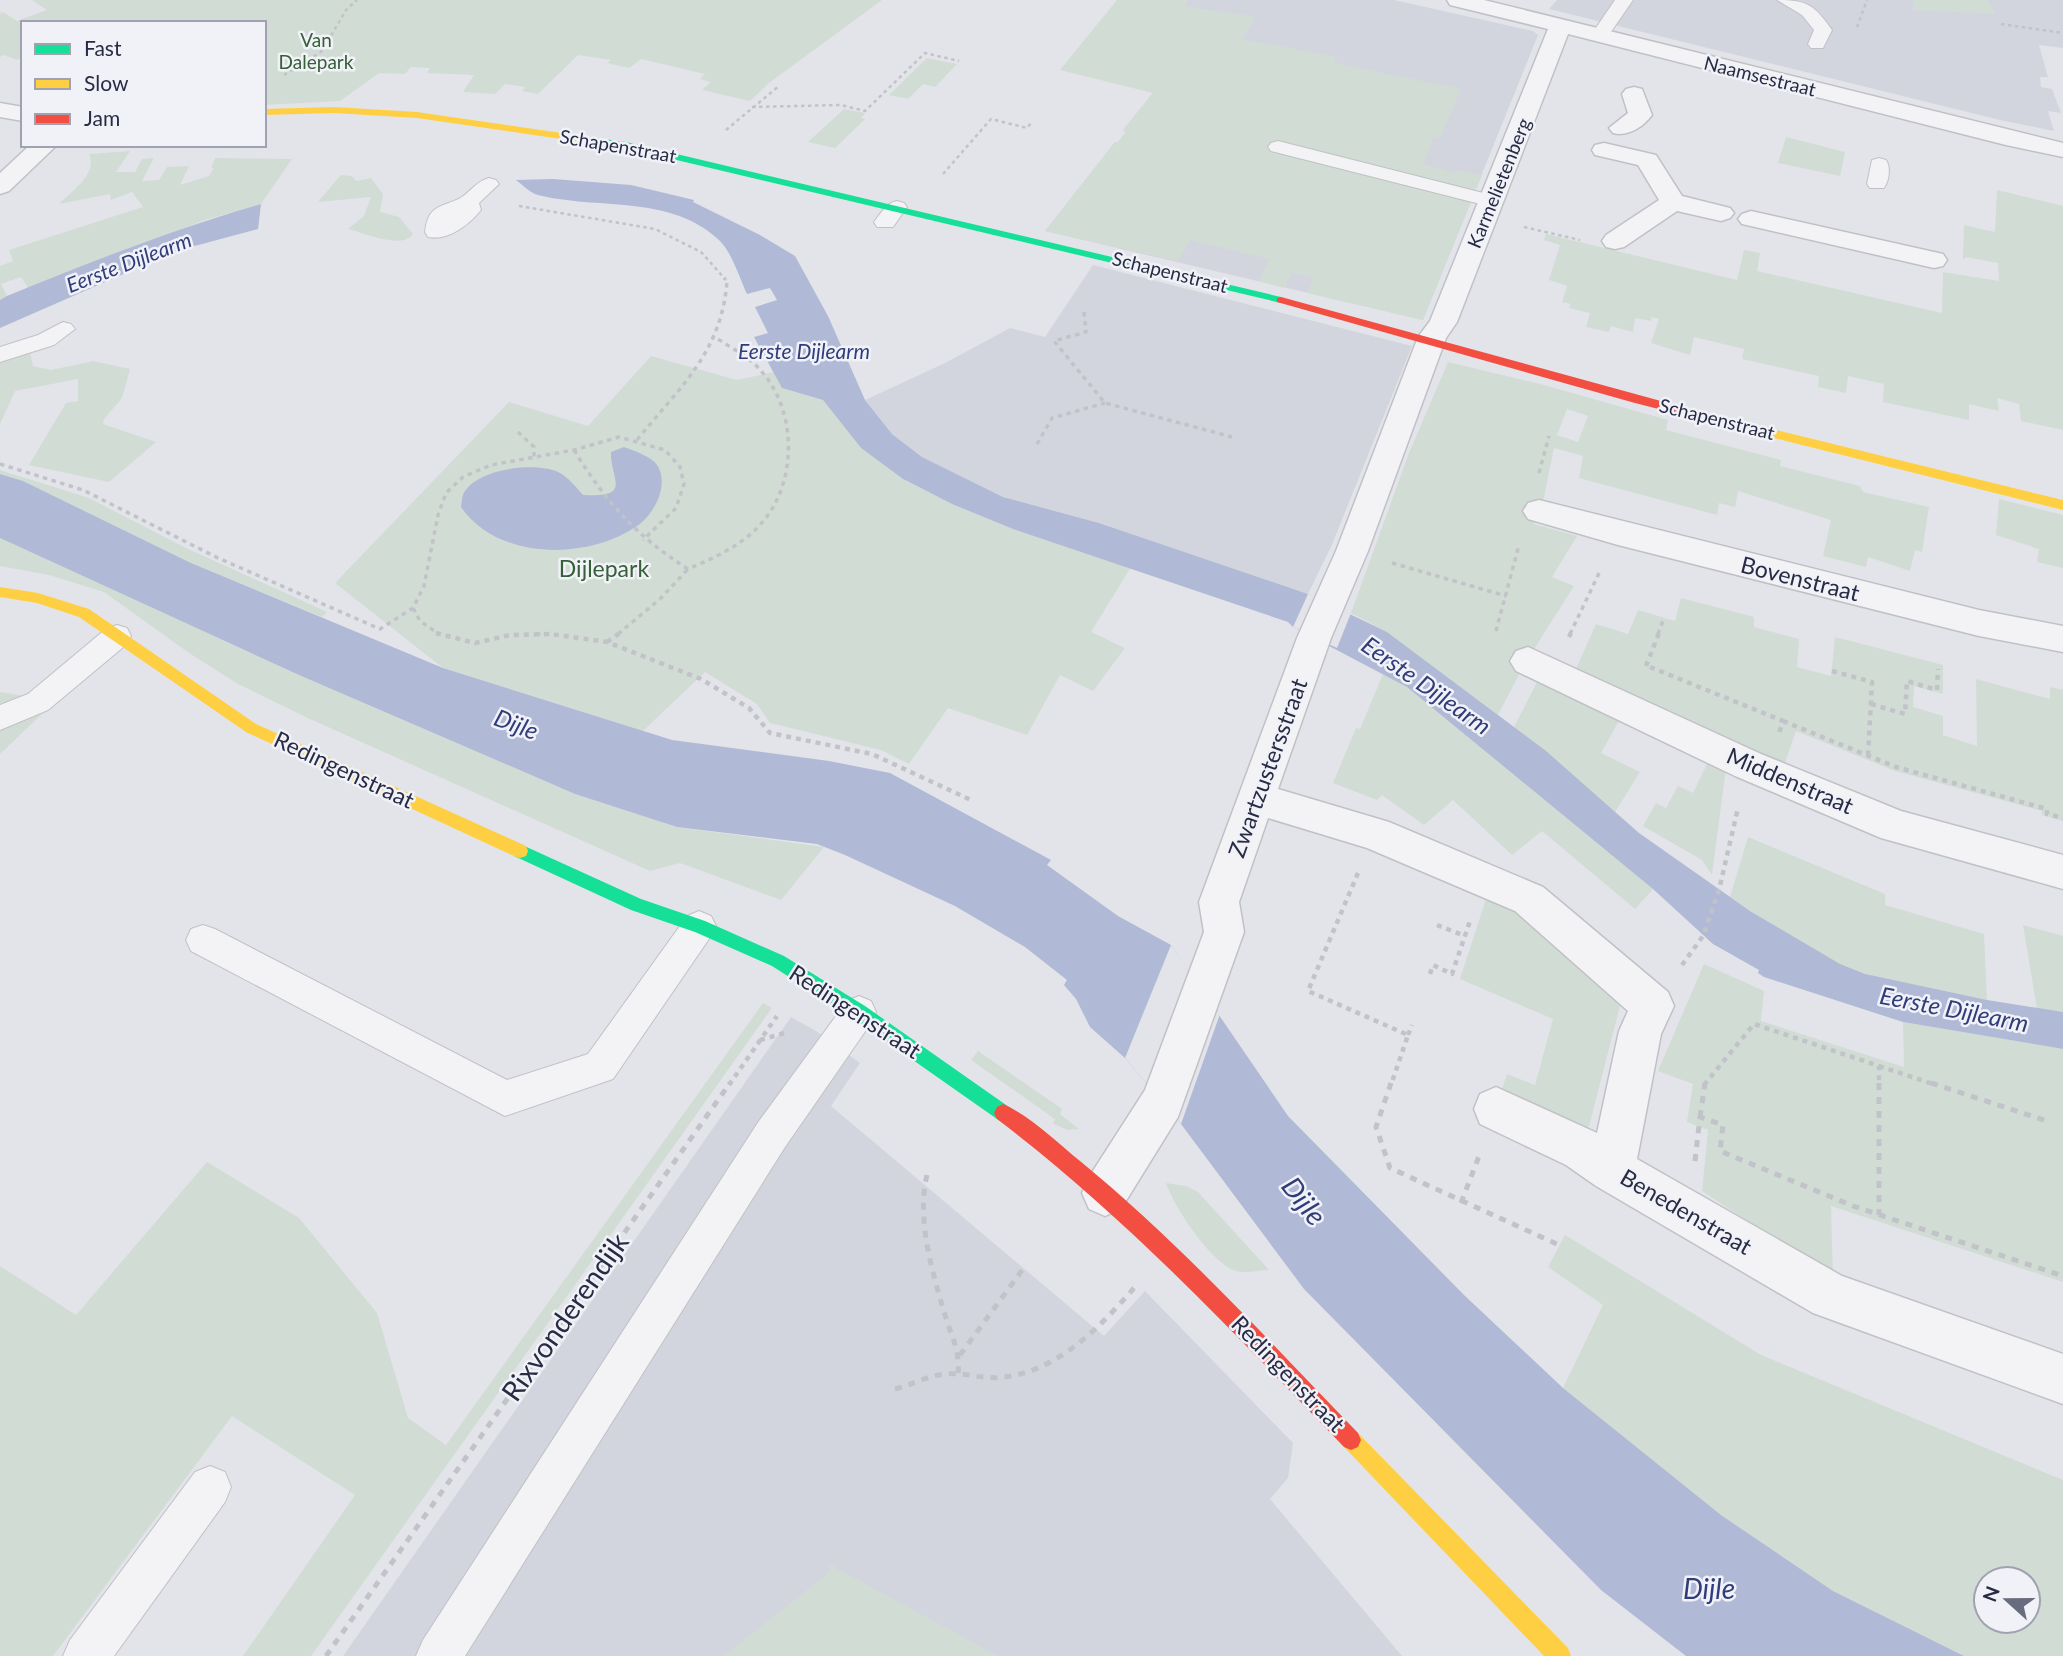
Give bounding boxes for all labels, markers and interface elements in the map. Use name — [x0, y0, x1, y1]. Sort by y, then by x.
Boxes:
legend — [21, 21, 266, 147]
park label: Van Dalepark — [279, 28, 354, 73]
text: Fast — [84, 35, 122, 60]
street label: Naamsestraat — [1702, 51, 1819, 101]
text: Slow — [84, 70, 129, 95]
text: Jam — [84, 105, 120, 130]
street label: Karmelietenberg — [1462, 114, 1535, 251]
street label: Schapenstraat — [558, 124, 678, 167]
water label: Eerste Dijlearm — [62, 226, 195, 297]
street label: Schapenstraat — [1110, 246, 1230, 297]
water label: Eerste Dijlearm — [738, 338, 870, 363]
street label: Schapenstraat — [1657, 393, 1777, 444]
street label: Bovenstraat — [1738, 550, 1863, 606]
park label: Dijlepark — [559, 554, 649, 582]
water label: Eerste Dijlearm — [1357, 630, 1497, 740]
street label: Zwartzustersstraat — [1222, 674, 1313, 861]
water label: Dijle — [490, 702, 543, 745]
street label: Redingenstraat — [270, 724, 420, 814]
street label: Middenstraat — [1723, 741, 1859, 820]
street label: Redingenstraat — [785, 958, 927, 1064]
water label: Eerste Dijlearm — [1877, 980, 2031, 1037]
street label: Benedenstraat — [1616, 1162, 1758, 1260]
water label: Dijle — [1275, 1169, 1334, 1231]
street label: Rixvonderendijk — [494, 1225, 635, 1407]
street label: Redingenstraat — [1226, 1309, 1352, 1438]
north arrow — [1972, 1565, 2042, 1635]
water label: Dijle — [1683, 1571, 1735, 1605]
text: N — [1977, 1583, 2004, 1605]

